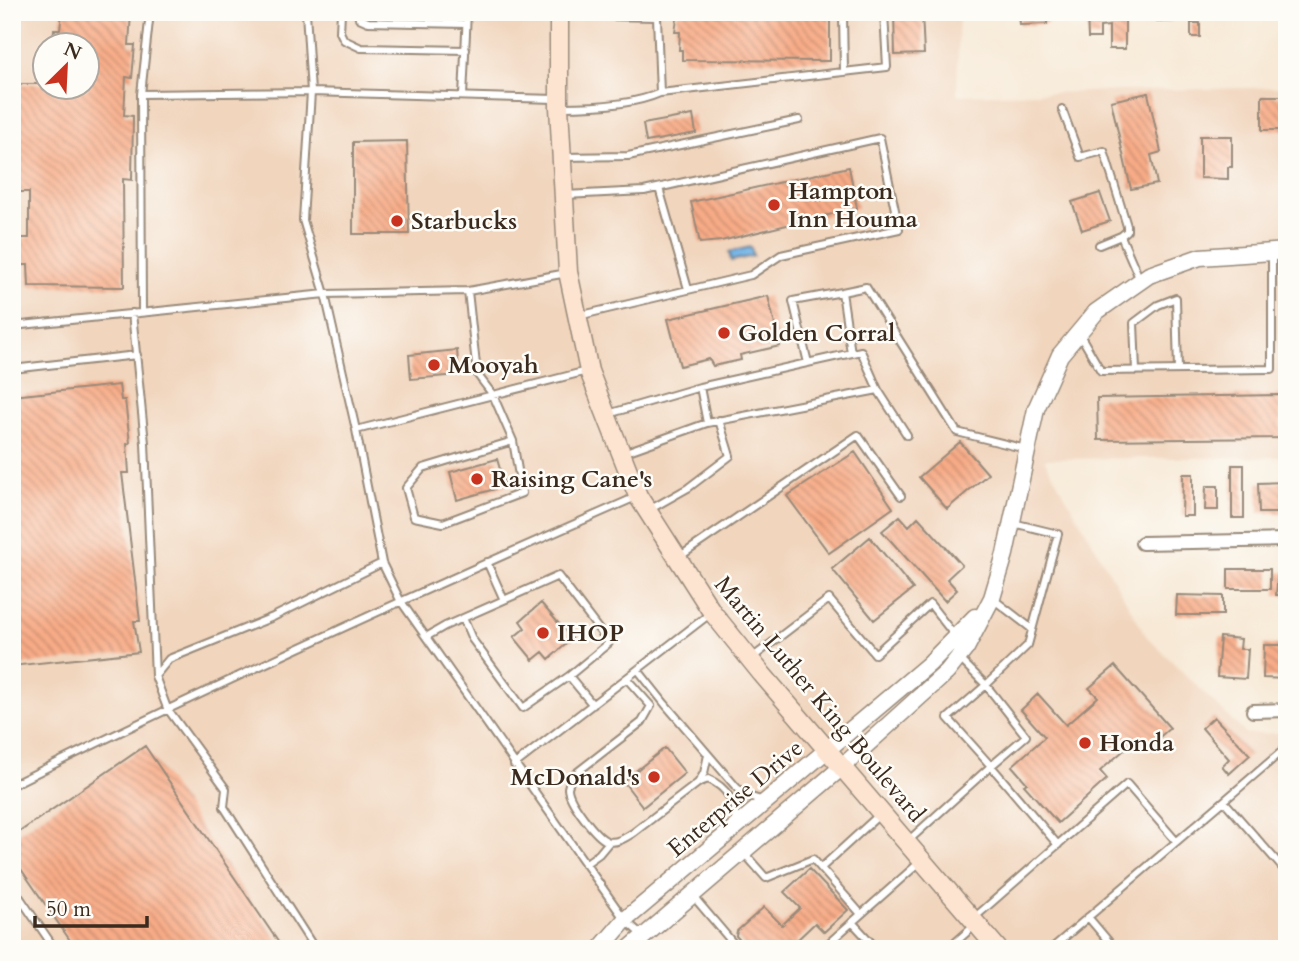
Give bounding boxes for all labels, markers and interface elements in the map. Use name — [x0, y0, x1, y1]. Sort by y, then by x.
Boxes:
north arrow — [32, 32, 102, 102]
text: N — [60, 36, 86, 67]
place label: Hampton Inn Houma — [788, 175, 918, 236]
marker: Hampton Inn Houma — [766, 197, 782, 213]
place label: Starbucks — [411, 205, 517, 238]
marker: Starbucks — [389, 213, 405, 229]
place label: Golden Corral — [738, 317, 895, 350]
marker: Golden Corral — [716, 325, 732, 341]
place label: Mooyah — [448, 349, 539, 382]
marker: Mooyah — [426, 357, 442, 373]
place label: Raising Cane's — [491, 463, 652, 496]
marker: Raising Cane's — [469, 471, 485, 487]
street label: Martin Luther King Boulevard — [707, 569, 933, 830]
place label: IHOP — [557, 617, 624, 650]
marker: IHOP — [535, 625, 551, 641]
place label: Honda — [1099, 727, 1174, 760]
street label: Enterprise Drive — [661, 732, 810, 865]
marker: Honda — [1077, 735, 1093, 751]
place label: McDonald's — [510, 761, 640, 794]
marker: McDonald's — [646, 769, 662, 785]
scale bar — [35, 884, 147, 928]
text: 50 m — [46, 895, 91, 924]

